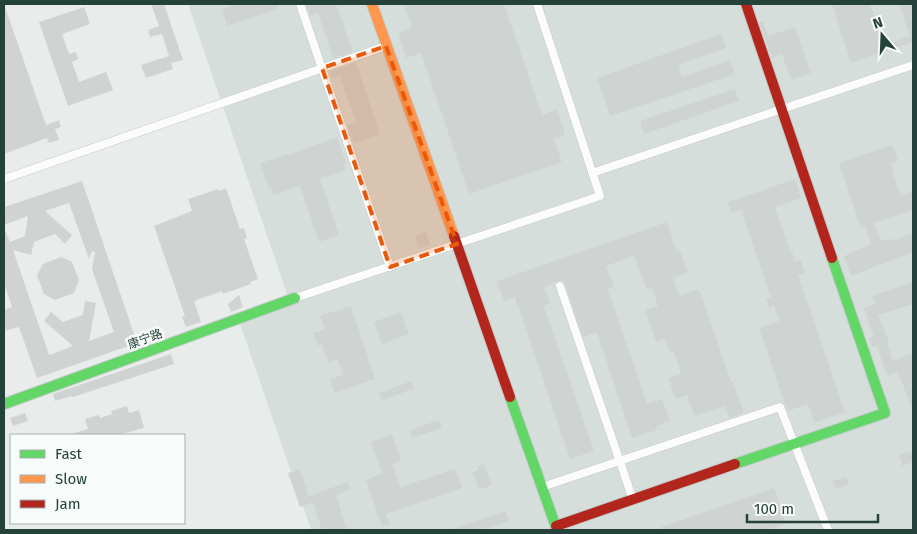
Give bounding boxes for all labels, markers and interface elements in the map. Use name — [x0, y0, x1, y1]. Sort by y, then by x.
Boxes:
north arrow — [857, 10, 907, 60]
text: N — [871, 14, 885, 33]
street label: 康宁路 — [126, 326, 164, 352]
legend — [10, 434, 185, 524]
text: Fast — [55, 445, 82, 463]
text: Slow — [55, 470, 87, 488]
scale bar — [747, 492, 878, 524]
text: Jam — [55, 495, 81, 513]
text: 100 m — [754, 500, 794, 518]

